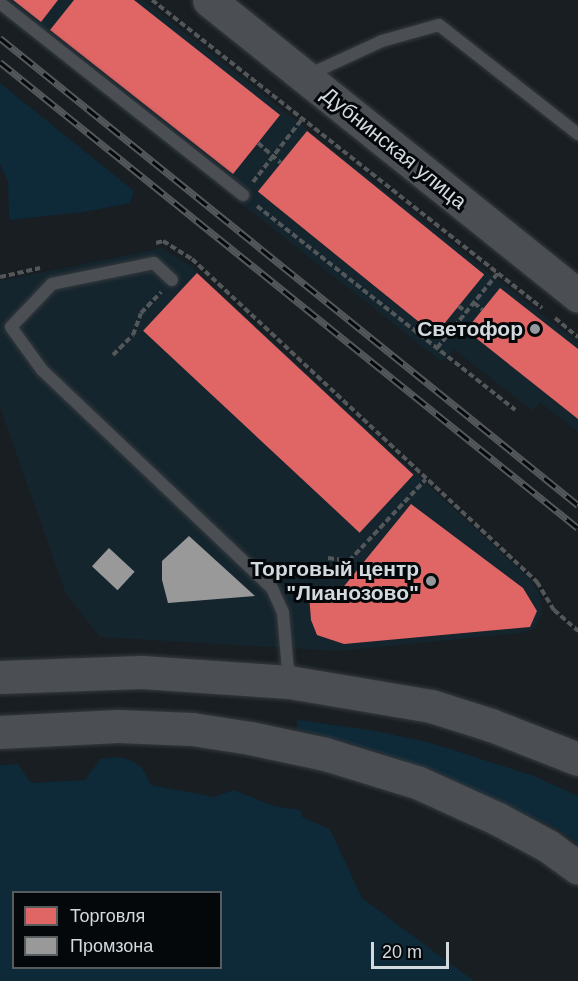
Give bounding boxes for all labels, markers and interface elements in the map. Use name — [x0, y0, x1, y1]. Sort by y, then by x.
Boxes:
street label: Дубнинская улица — [316, 82, 472, 214]
place label: Светофор — [417, 316, 523, 342]
marker: Светофор — [528, 322, 542, 336]
place label: Торговый центр "Лианозово" — [251, 556, 419, 606]
marker: Торговый центр "Лианозово" — [424, 574, 438, 588]
legend — [12, 891, 222, 969]
text: Торговля — [70, 906, 145, 926]
scale bar — [374, 930, 452, 968]
text: Промзона — [70, 936, 153, 956]
text: 20 m — [382, 942, 422, 962]

